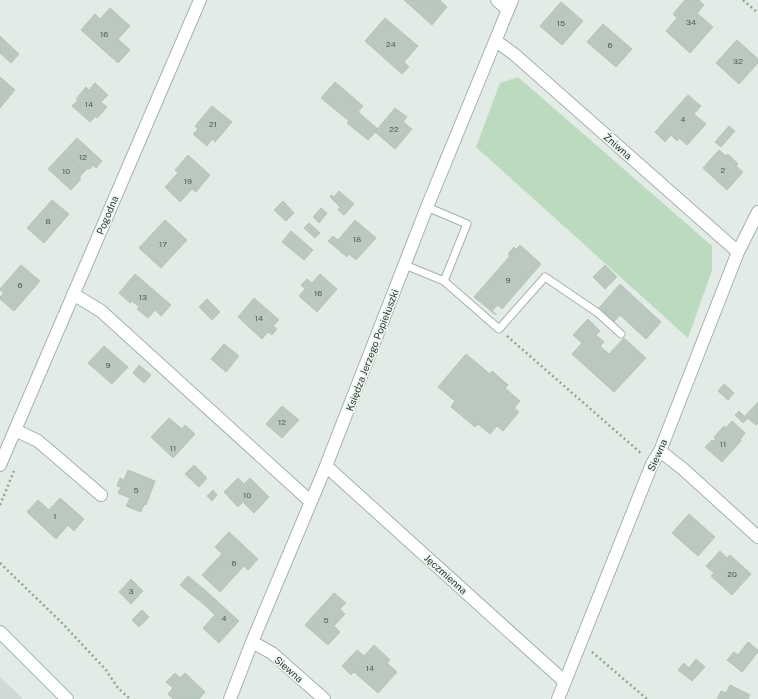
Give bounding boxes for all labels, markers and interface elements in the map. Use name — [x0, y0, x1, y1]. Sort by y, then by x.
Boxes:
house number: 34 — [686, 17, 696, 27]
house number: 15 — [557, 18, 565, 28]
house number: 16 — [100, 29, 108, 39]
house number: 24 — [386, 39, 396, 49]
house number: 6 — [608, 40, 613, 50]
house number: 32 — [733, 56, 743, 66]
house number: 14 — [85, 99, 93, 109]
house number: 4 — [680, 114, 686, 124]
house number: 21 — [209, 119, 217, 129]
house number: 22 — [389, 124, 399, 134]
street label: Żniwna — [601, 130, 635, 162]
house number: 12 — [79, 152, 87, 162]
house number: 2 — [721, 165, 726, 175]
house number: 10 — [62, 166, 70, 176]
house number: 19 — [184, 176, 192, 186]
street label: Pogodna — [93, 194, 121, 236]
house number: 8 — [45, 216, 51, 226]
house number: 18 — [353, 234, 361, 244]
house number: 17 — [159, 239, 167, 249]
house number: 9 — [506, 275, 511, 285]
house number: 6 — [18, 280, 23, 290]
street label: Księdza Jerzego Popiełuszki — [343, 287, 401, 413]
house number: 16 — [314, 288, 322, 298]
house number: 13 — [139, 292, 147, 302]
house number: 14 — [255, 313, 263, 323]
house number: 9 — [106, 360, 111, 370]
house number: 12 — [278, 417, 286, 427]
street label: Siewna — [645, 437, 669, 473]
house number: 11 — [720, 439, 726, 449]
house number: 11 — [170, 443, 176, 453]
house number: 5 — [133, 485, 139, 495]
house number: 10 — [243, 490, 251, 500]
house number: 1 — [53, 511, 57, 521]
street label: Jęczmienna — [422, 552, 470, 596]
house number: 6 — [232, 558, 237, 568]
house number: 20 — [727, 569, 737, 579]
house number: 3 — [128, 586, 134, 596]
house number: 4 — [221, 613, 227, 623]
house number: 5 — [323, 615, 329, 625]
street label: Siewna — [272, 653, 306, 685]
house number: 14 — [366, 663, 374, 673]

